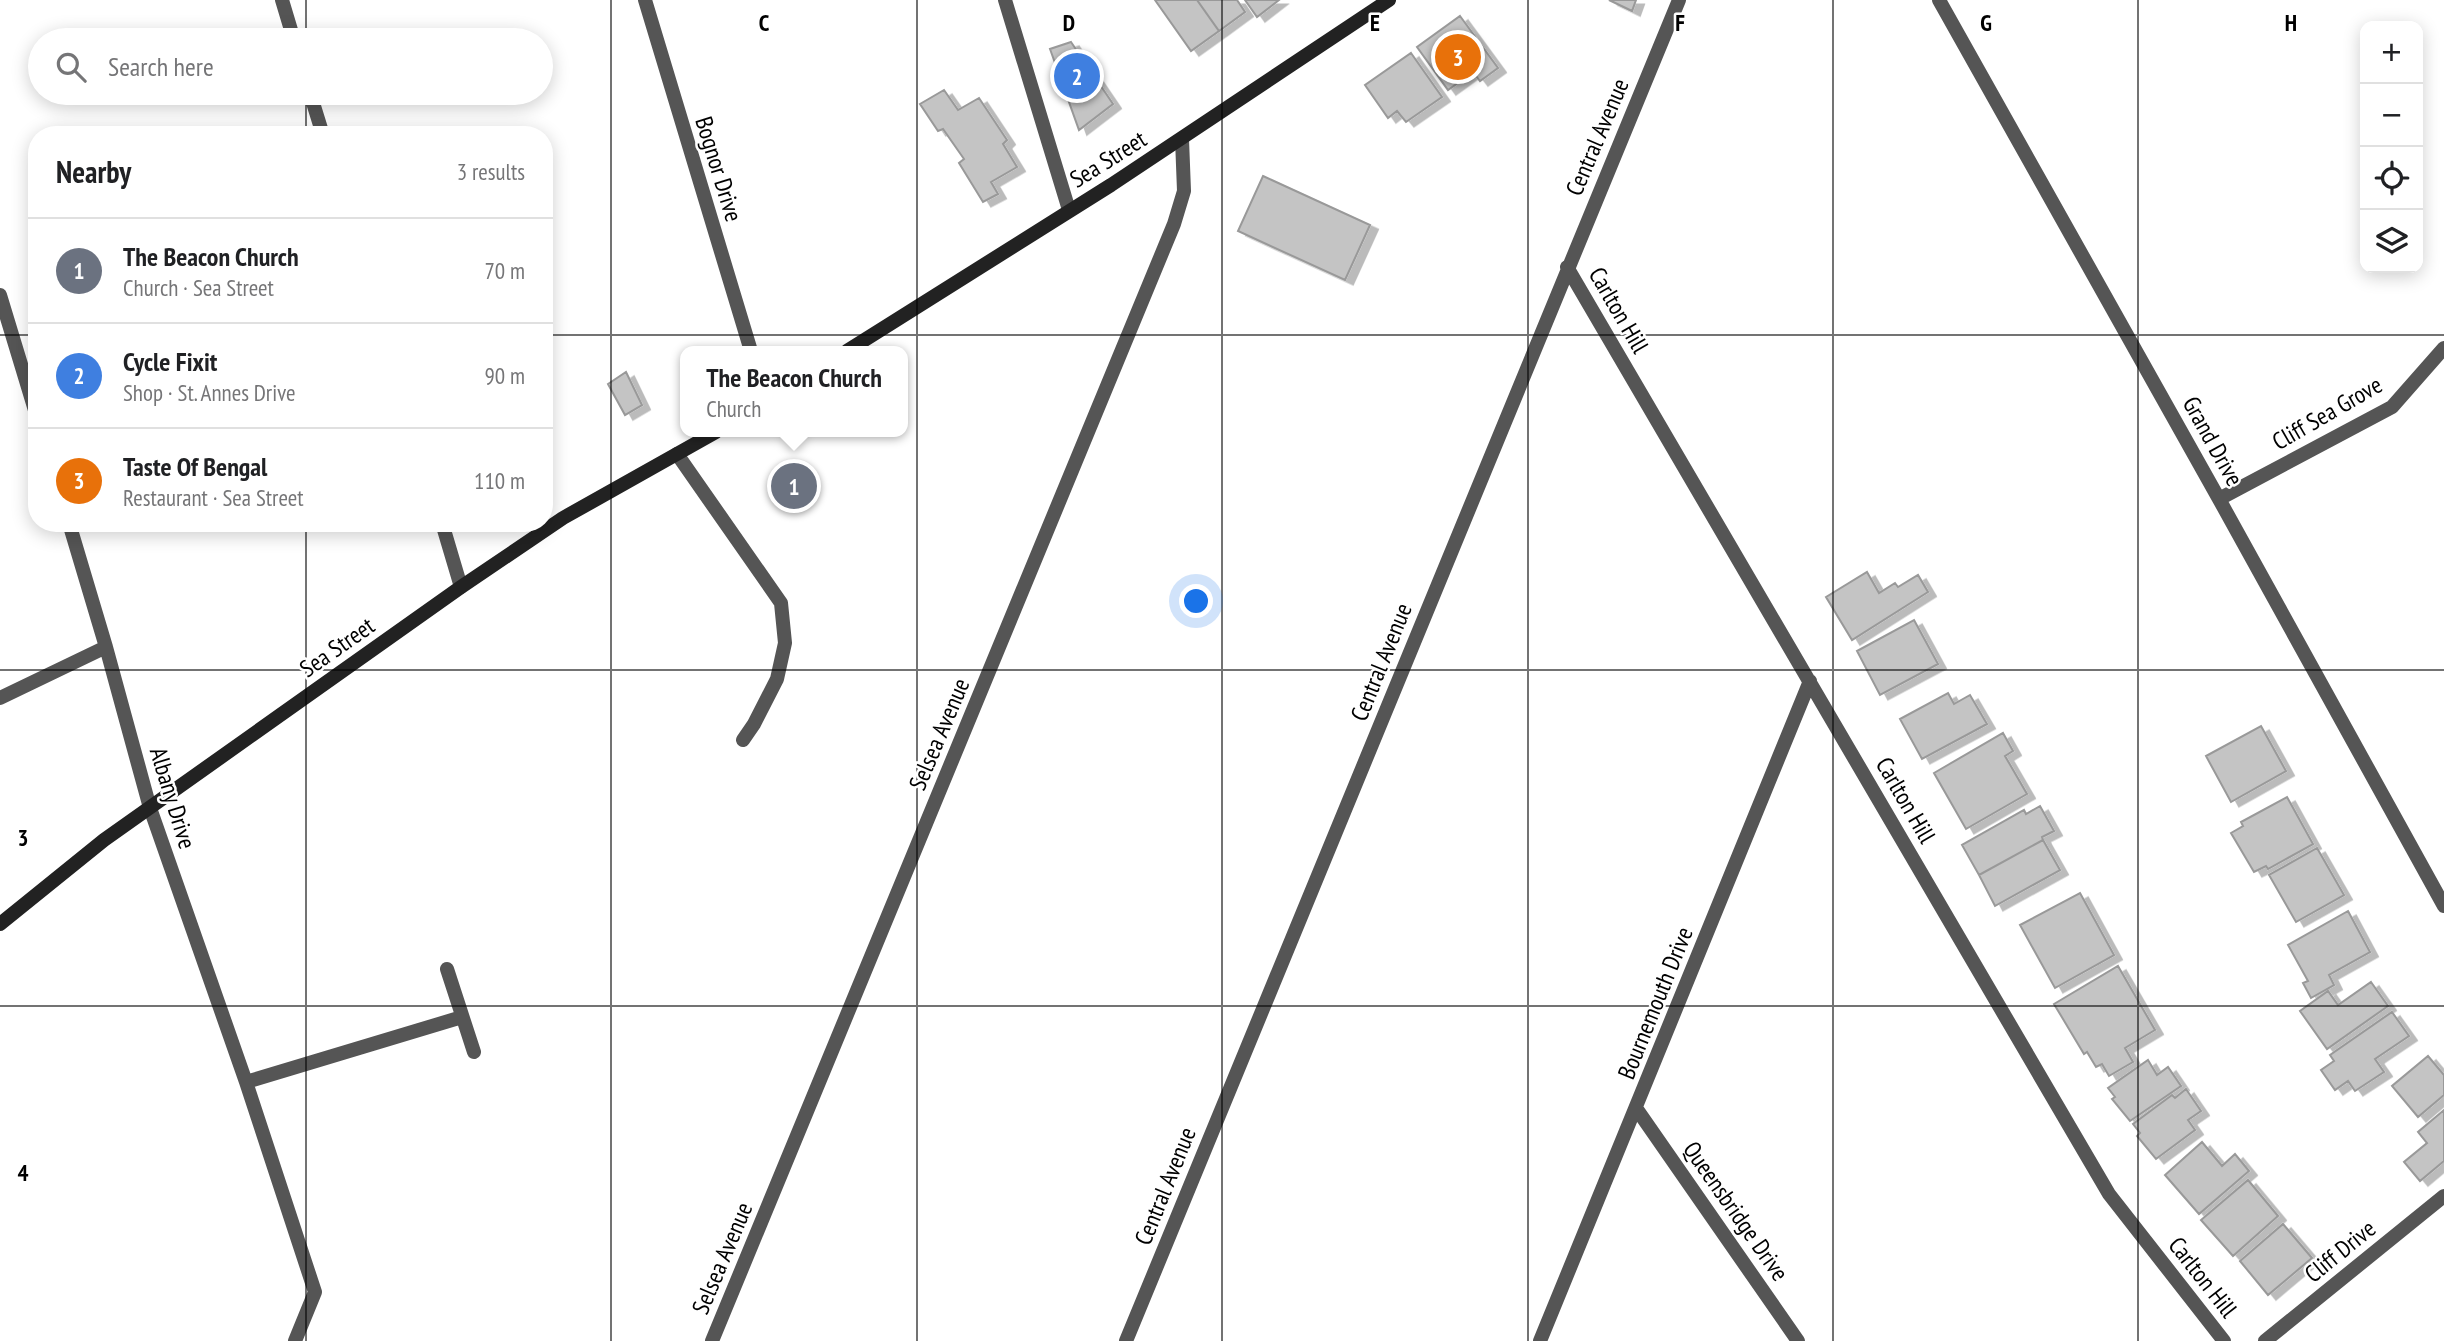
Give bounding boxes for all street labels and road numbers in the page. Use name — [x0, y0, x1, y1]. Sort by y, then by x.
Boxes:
street label: Central Avenue — [1558, 74, 1636, 200]
street label: Bognor Drive — [688, 113, 750, 225]
street label: Sea Street — [1064, 123, 1152, 195]
street label: Carlton Hill — [1582, 261, 1656, 359]
street label: Cliff Sea Grove — [2266, 369, 2388, 457]
street label: Grand Drive — [2176, 391, 2250, 491]
street label: Central Avenue — [1343, 599, 1419, 725]
street label: Sea Street — [293, 610, 381, 684]
street label: Selsea Avenue — [902, 673, 976, 795]
street label: Albany Drive — [143, 743, 203, 853]
street label: Carlton Hill — [1869, 751, 1943, 849]
street label: Bournemouth Drive — [1610, 922, 1700, 1084]
street label: Central Avenue — [1127, 1123, 1203, 1249]
street label: Queensbridge Drive — [1676, 1135, 1796, 1287]
street label: Selsea Avenue — [685, 1197, 759, 1319]
street label: Cliff Drive — [2298, 1213, 2382, 1289]
street label: Carlton Hill — [2162, 1230, 2244, 1324]

